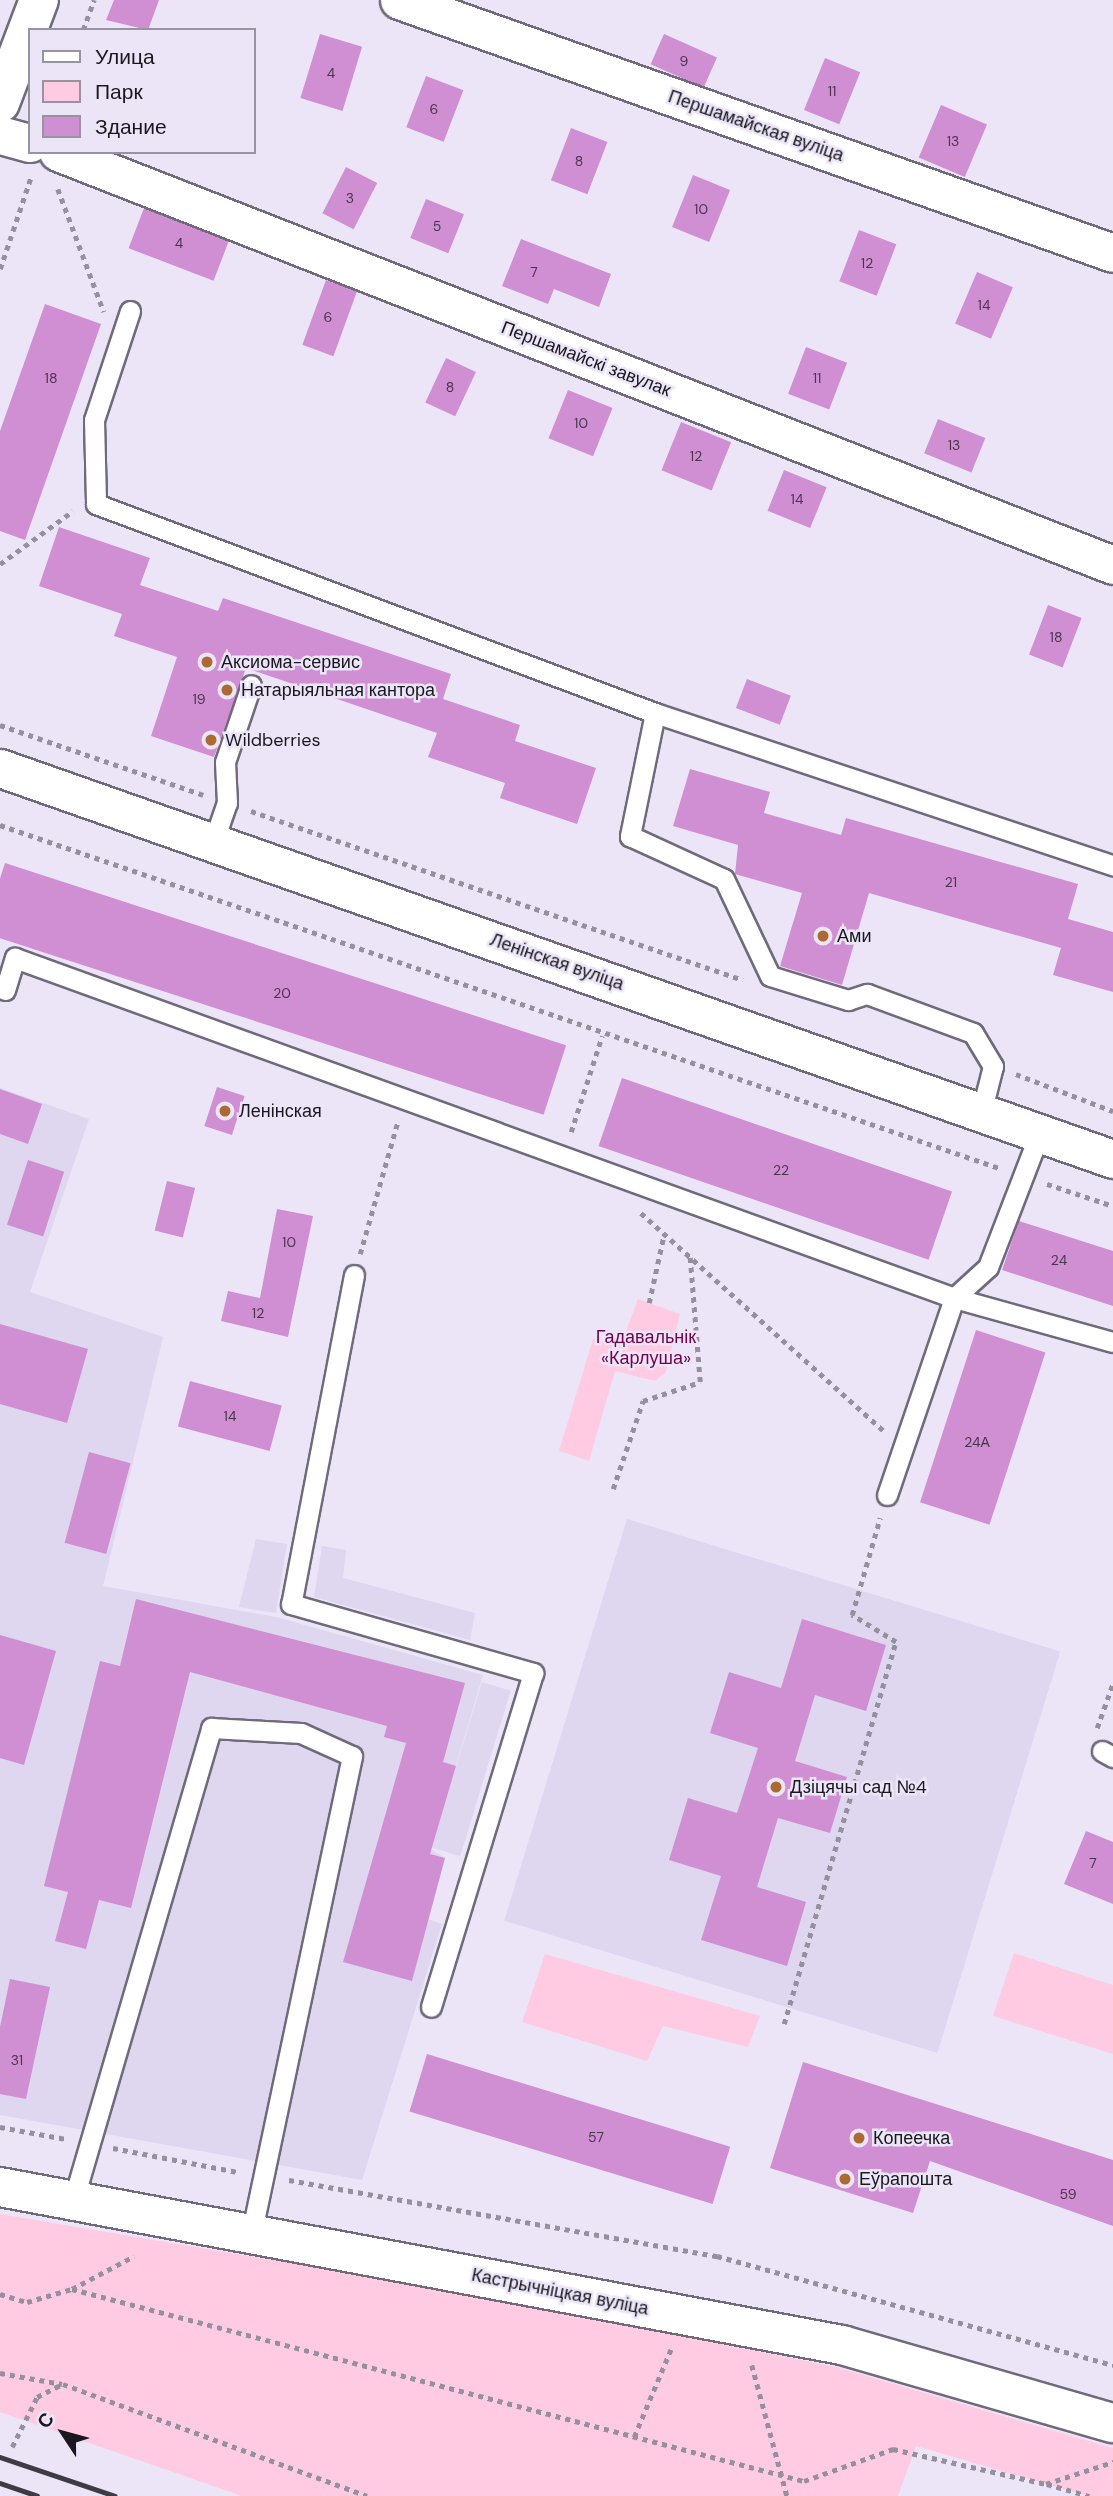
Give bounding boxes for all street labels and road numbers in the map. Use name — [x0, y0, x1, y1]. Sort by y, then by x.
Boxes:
street label: Першамайская вуліца — [665, 86, 847, 166]
street label: Першамайскі завулак — [498, 317, 674, 401]
street label: Ленінская вуліца — [487, 929, 627, 995]
street label: Кастрычніцкая вуліца — [470, 2264, 650, 2320]

